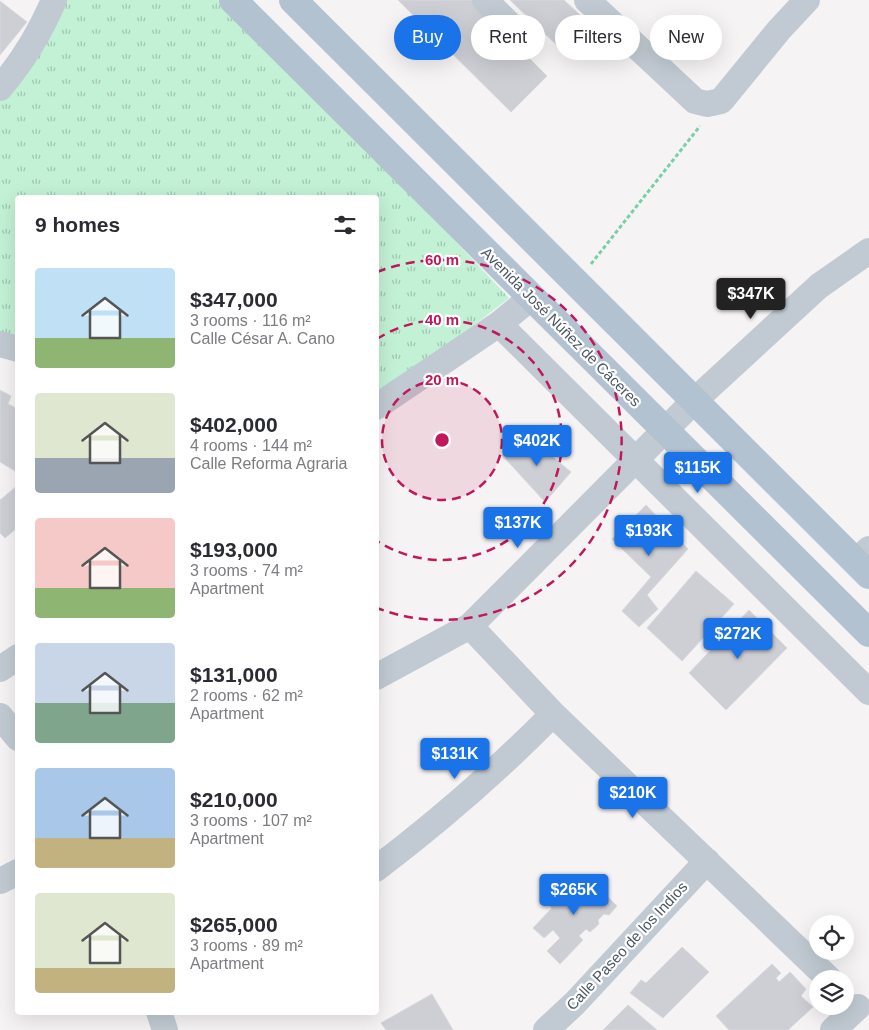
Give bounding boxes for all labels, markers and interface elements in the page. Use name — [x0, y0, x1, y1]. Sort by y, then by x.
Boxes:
chip: Buy — [394, 15, 461, 60]
chip: Rent — [471, 15, 545, 60]
chip: Filters — [555, 15, 640, 60]
chip: New — [650, 15, 722, 60]
icon: filters — [331, 211, 359, 239]
text: 9 homes — [35, 213, 120, 236]
street label: Avenida José Núñez de Cáceres — [478, 243, 645, 410]
text: 60 m — [425, 251, 459, 268]
pin: $347K — [716, 278, 786, 320]
text: $347K — [727, 285, 775, 302]
icon: home — [75, 288, 135, 348]
text: $347,000 — [190, 288, 278, 311]
text: 40 m — [425, 311, 459, 328]
text: 3 rooms · 116 m² — [190, 312, 311, 329]
text: Calle César A. Cano — [190, 330, 335, 347]
text: 20 m — [425, 371, 459, 388]
icon: home — [75, 413, 135, 473]
text: $402,000 — [190, 413, 278, 436]
pin: $402K — [502, 424, 572, 467]
centre of rings — [433, 431, 451, 449]
text: $402K — [513, 432, 561, 449]
text: 4 rooms · 144 m² — [190, 437, 312, 454]
pin: $115K — [663, 452, 733, 494]
text: Calle Reforma Agraria — [190, 455, 347, 472]
text: $115K — [675, 459, 721, 476]
pin: $137K — [483, 506, 553, 549]
text: $137K — [494, 514, 542, 531]
pin: $193K — [614, 514, 684, 557]
text: $193K — [625, 522, 673, 539]
icon: home — [75, 538, 135, 598]
text: $193,000 — [190, 538, 278, 561]
text: 3 rooms · 74 m² — [190, 562, 303, 579]
text: Apartment — [190, 580, 264, 597]
pin: $272K — [703, 618, 773, 660]
text: $272K — [714, 625, 762, 642]
icon: home — [75, 663, 135, 723]
text: $131,000 — [190, 663, 278, 686]
text: 2 rooms · 62 m² — [190, 687, 303, 704]
text: Apartment — [190, 705, 264, 722]
pin: $131K — [420, 738, 490, 780]
text: $131K — [431, 745, 479, 762]
pin: $210K — [598, 776, 668, 819]
text: $210K — [609, 784, 657, 801]
icon: home — [75, 788, 135, 848]
text: $210,000 — [190, 788, 278, 811]
text: 3 rooms · 107 m² — [190, 812, 312, 829]
text: Apartment — [190, 830, 264, 847]
pin: $265K — [539, 874, 609, 916]
street label: Calle Paseo de los Indios — [563, 878, 691, 1013]
text: $265K — [550, 881, 598, 898]
icon: home — [75, 913, 135, 973]
text: $265,000 — [190, 913, 278, 936]
map controls — [809, 915, 854, 1015]
button: locate — [809, 915, 854, 960]
text: 3 rooms · 89 m² — [190, 937, 303, 954]
text: Apartment — [190, 955, 264, 972]
button: layers — [809, 970, 854, 1015]

